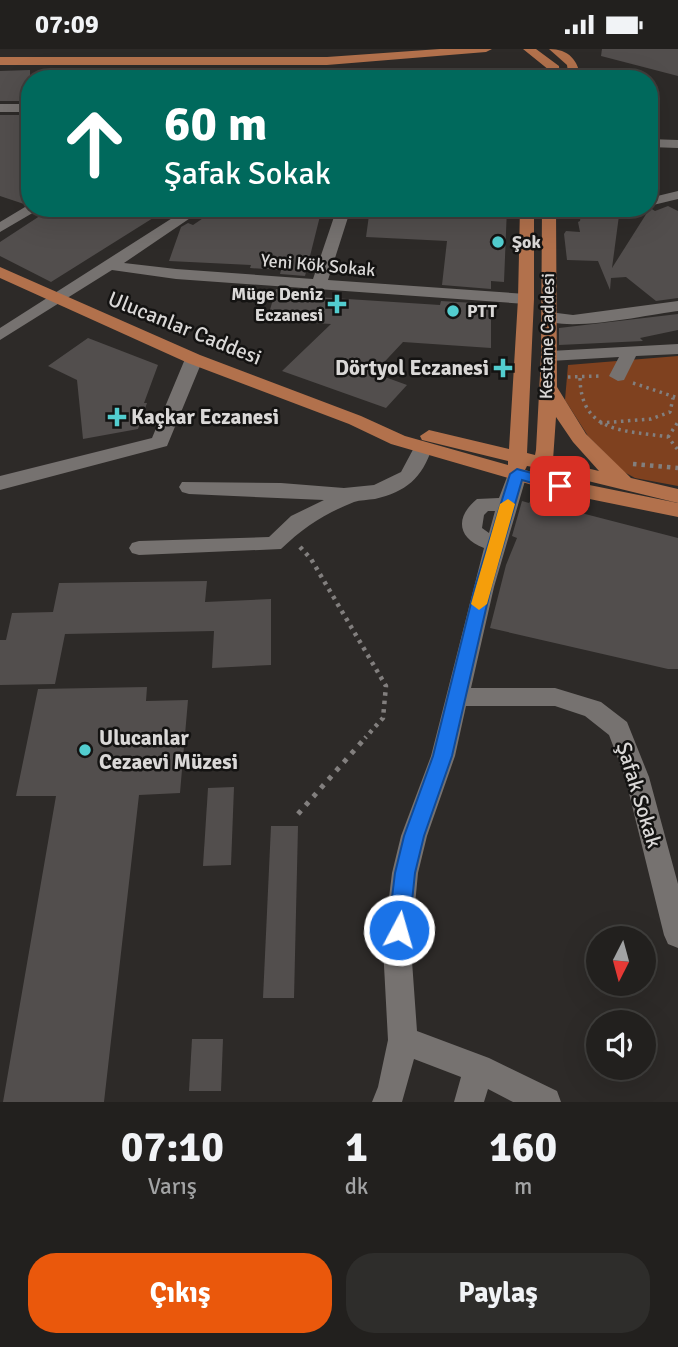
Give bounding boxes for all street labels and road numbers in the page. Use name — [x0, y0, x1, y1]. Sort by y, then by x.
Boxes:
street label: Yeni Kök Sokak — [260, 249, 376, 281]
street label: Kestane Caddesi — [535, 273, 559, 399]
street label: Ulucanlar Caddesi — [104, 285, 266, 371]
street label: Şafak Sokak — [611, 739, 668, 852]

